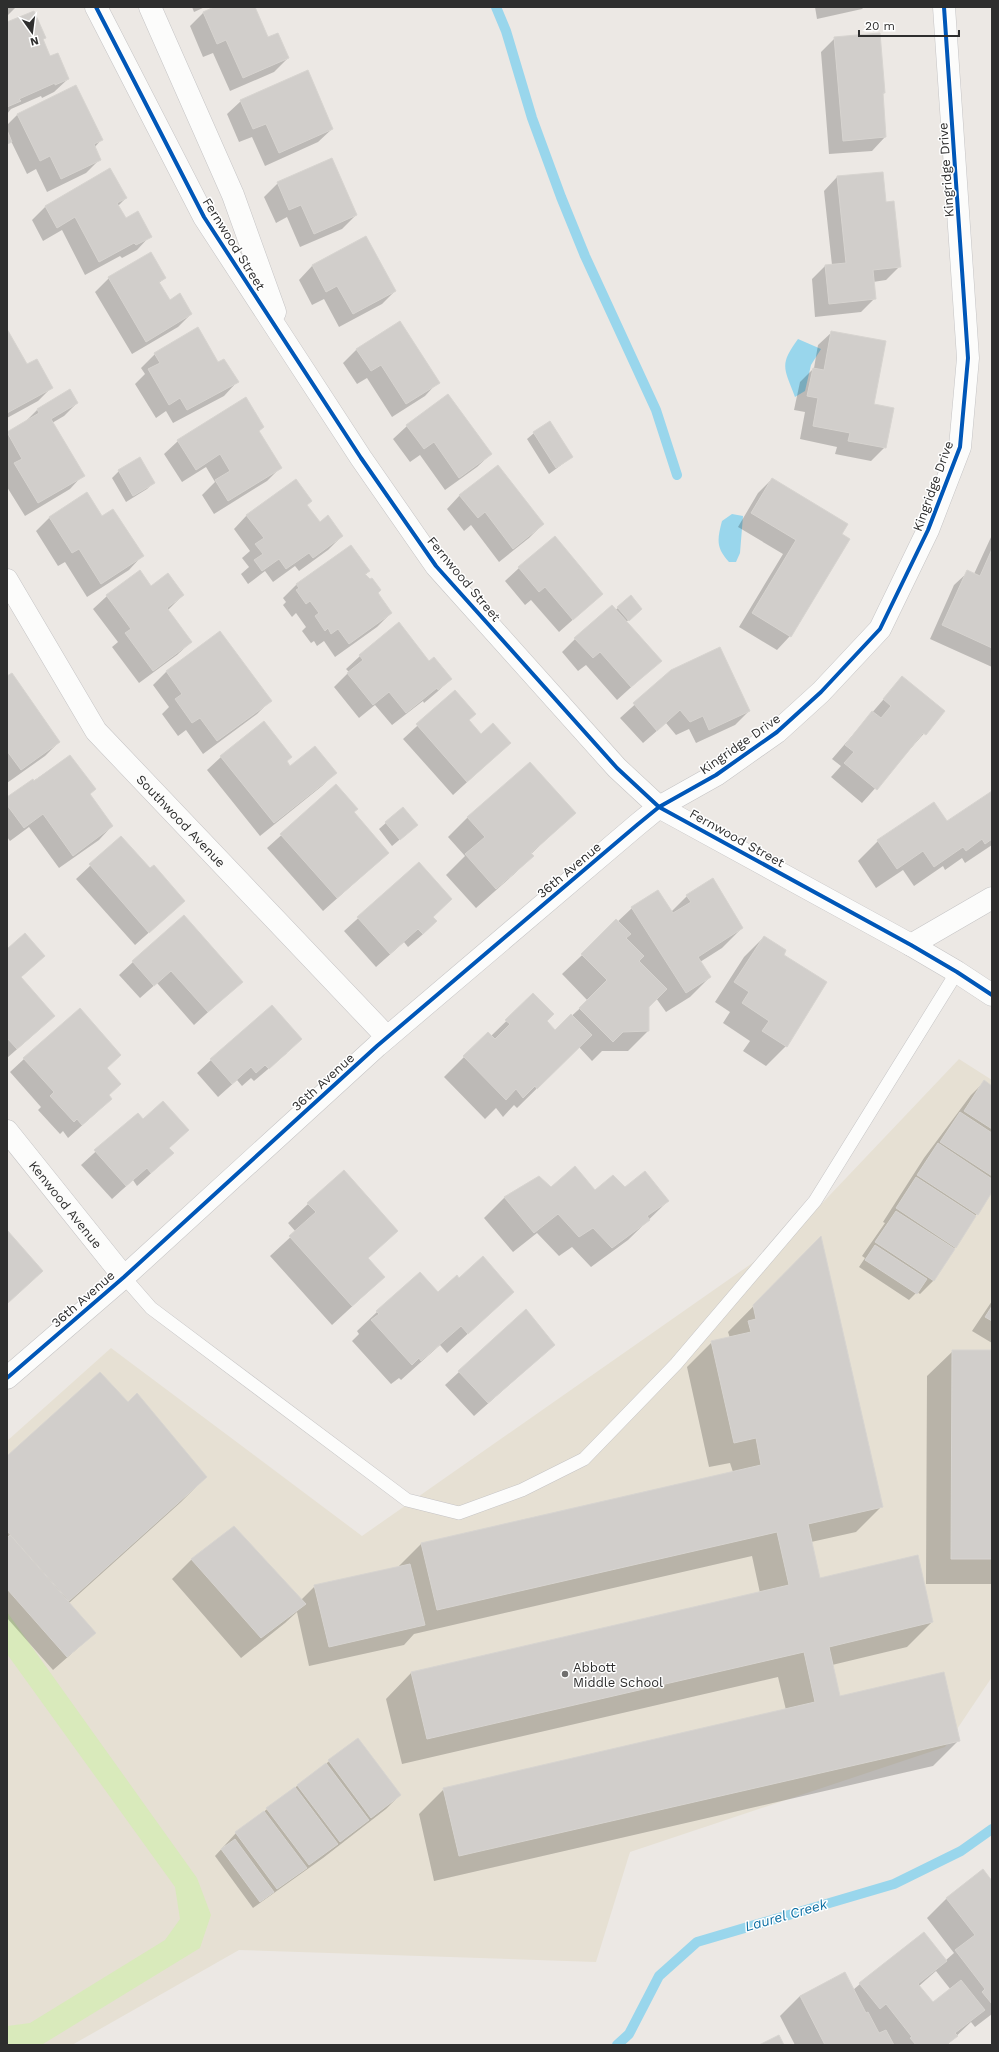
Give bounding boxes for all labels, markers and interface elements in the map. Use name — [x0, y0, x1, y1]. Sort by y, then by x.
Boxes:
north arrow — [12, 12, 52, 52]
scale bar — [859, 12, 959, 38]
text: 20 m — [865, 19, 895, 33]
text: N — [29, 34, 40, 49]
street label: Kingridge Drive — [935, 122, 957, 218]
street label: Fernwood Street — [200, 195, 269, 293]
street label: Kingridge Drive — [910, 439, 956, 533]
street label: Fernwood Street — [424, 534, 504, 625]
street label: Kingridge Drive — [697, 711, 783, 777]
street label: Southwood Avenue — [134, 771, 229, 870]
street label: Fernwood Street — [687, 806, 787, 871]
street label: 36th Avenue — [534, 839, 604, 901]
street label: 36th Avenue — [289, 1050, 357, 1114]
street label: Kenwood Avenue — [26, 1158, 105, 1251]
street label: 36th Avenue — [48, 1267, 118, 1331]
place label: Abbott Middle School — [573, 1660, 663, 1690]
marker: Abbott Middle School — [560, 1669, 570, 1679]
water label: Laurel Creek — [743, 1896, 829, 1934]

